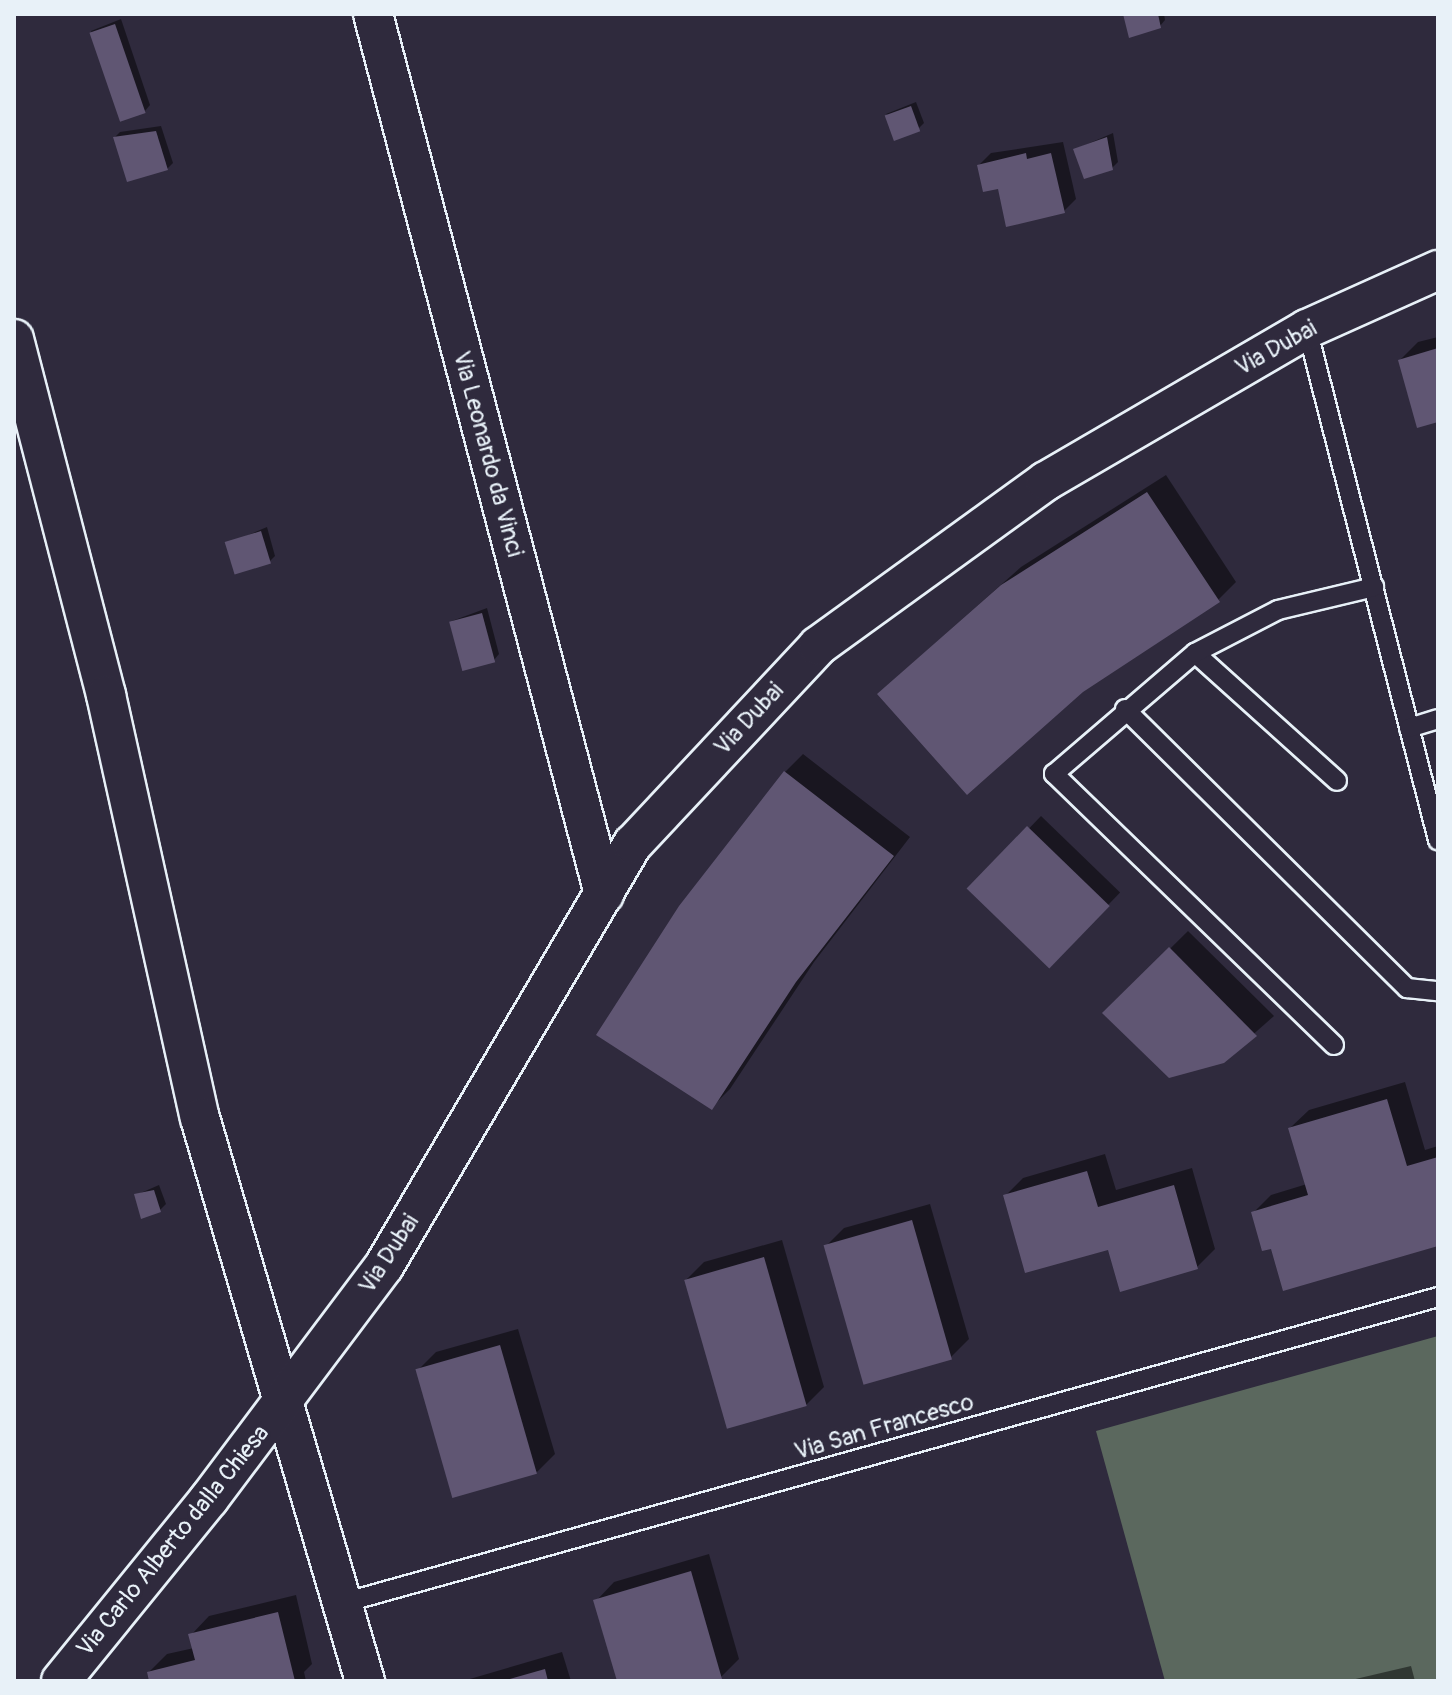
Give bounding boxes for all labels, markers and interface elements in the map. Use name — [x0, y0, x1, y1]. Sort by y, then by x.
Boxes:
street label: Via Dubai — [1230, 314, 1322, 382]
street label: Via Leonardo da Vinci — [447, 348, 529, 560]
street label: Via Dubai — [708, 677, 790, 761]
street label: Via Dubai — [353, 1209, 425, 1299]
street label: Via San Francesco — [791, 1388, 977, 1466]
street label: Via Carlo Alberto dalla Chiesa — [71, 1419, 275, 1663]

